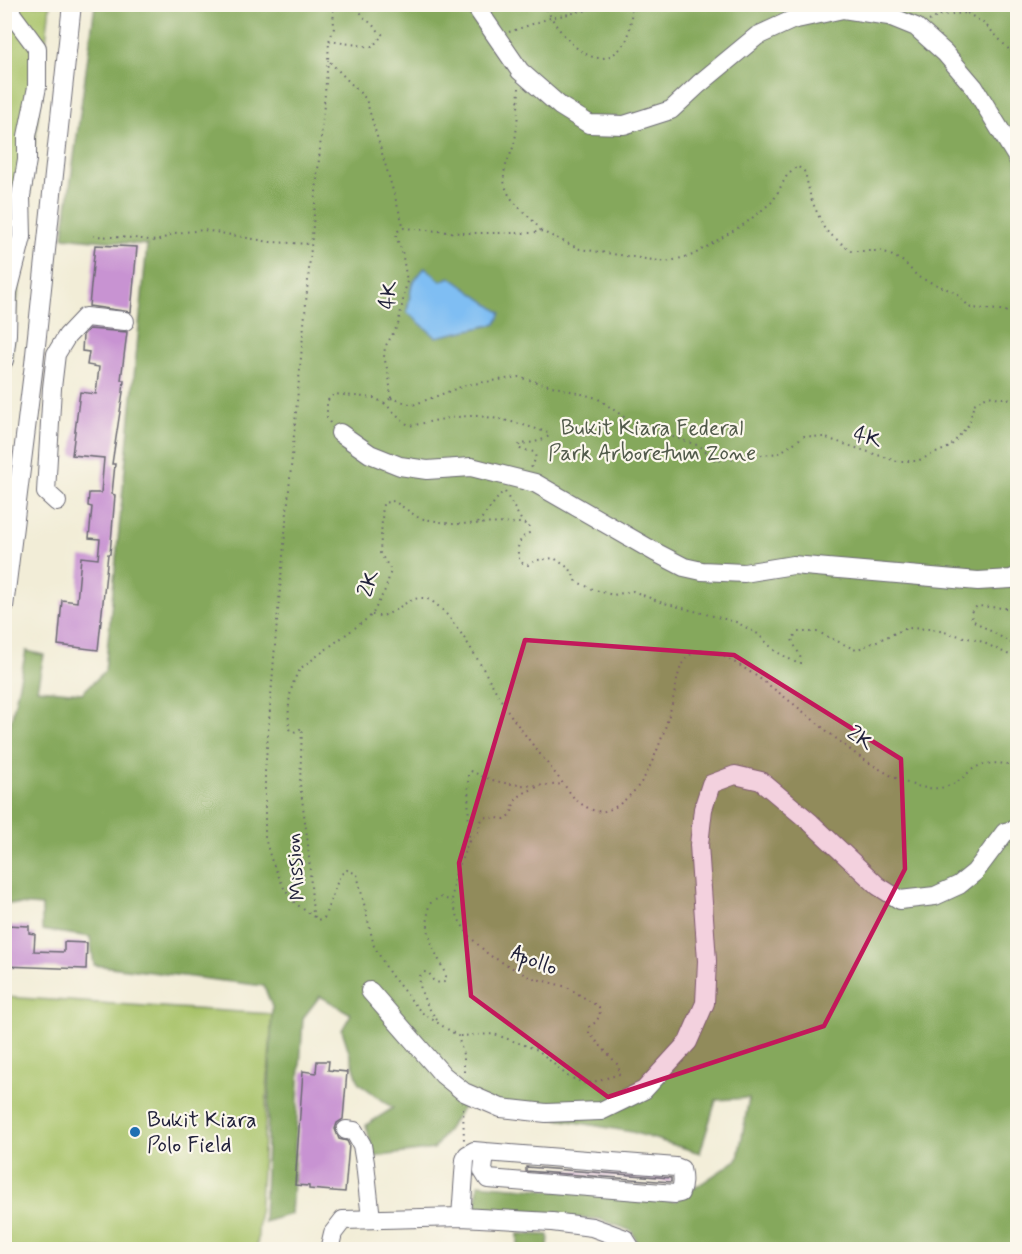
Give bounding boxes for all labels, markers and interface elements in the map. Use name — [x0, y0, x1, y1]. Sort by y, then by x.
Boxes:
street label: 4K — [373, 279, 405, 311]
park label: Bukit Kiara Federal Park Arboretum Zone — [548, 415, 756, 468]
street label: 4K — [850, 420, 886, 456]
street label: 2K — [352, 566, 386, 600]
street label: 2K — [841, 720, 879, 758]
street label: Mission — [279, 832, 313, 902]
street label: Apollo — [506, 939, 562, 985]
place label: Bukit Kiara Polo Field — [147, 1107, 257, 1160]
marker: Bukit Kiara Polo Field — [128, 1125, 142, 1139]

